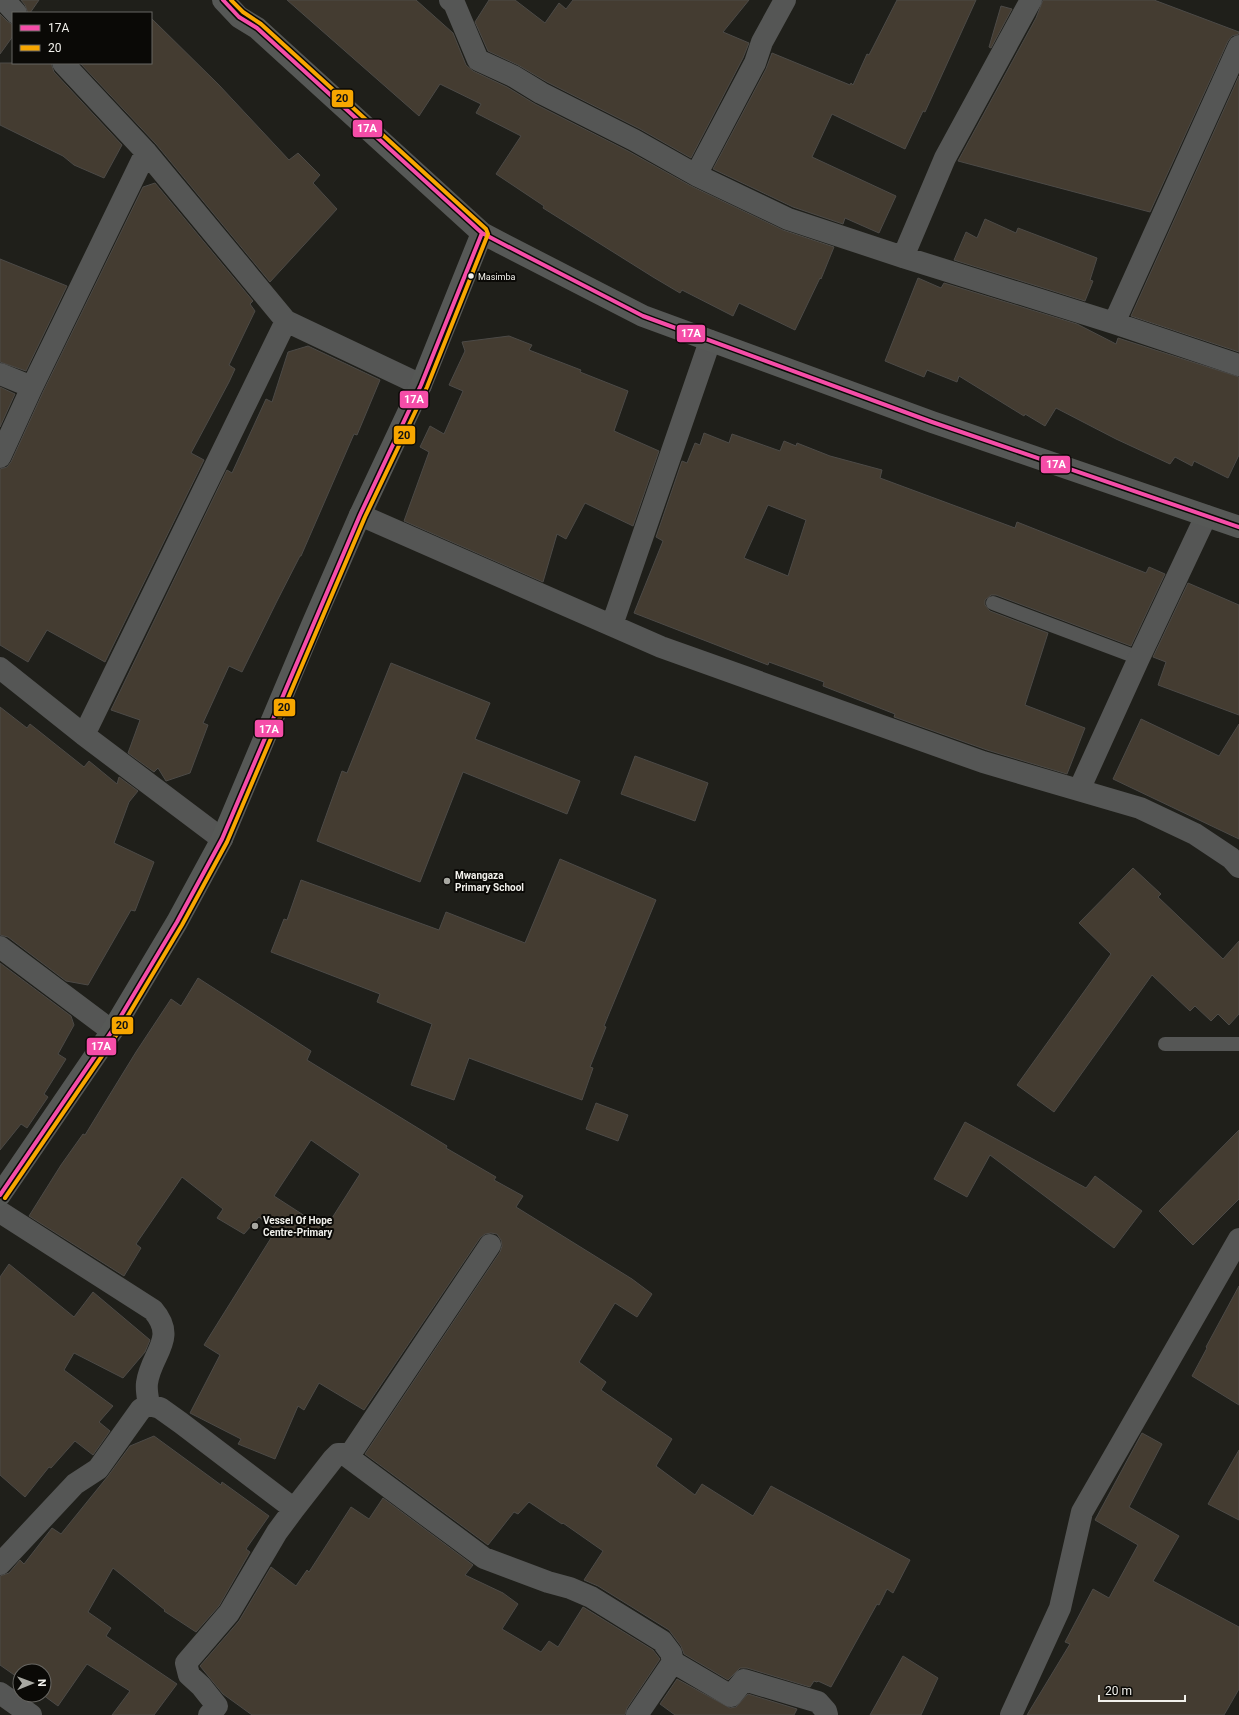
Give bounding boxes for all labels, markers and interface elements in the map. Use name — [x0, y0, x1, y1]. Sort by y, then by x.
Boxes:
legend — [12, 12, 152, 64]
text: 17A — [48, 21, 69, 35]
text: 20 — [48, 41, 62, 55]
line badge: 20 — [331, 89, 354, 108]
text: 20 — [336, 92, 348, 105]
line badge: 17A — [352, 119, 383, 138]
text: 17A — [357, 122, 378, 135]
marker: Masimba — [466, 271, 476, 281]
place label: Masimba — [478, 272, 516, 282]
line badge: 17A — [676, 324, 706, 343]
text: 17A — [681, 327, 702, 340]
line badge: 17A — [399, 390, 429, 409]
text: 17A — [404, 393, 425, 406]
line badge: 20 — [393, 425, 416, 445]
text: 20 — [398, 429, 410, 442]
line badge: 17A — [1040, 455, 1071, 474]
text: 17A — [1046, 458, 1067, 471]
line badge: 20 — [273, 698, 296, 717]
text: 20 — [278, 701, 290, 714]
line badge: 17A — [254, 719, 284, 738]
text: 17A — [259, 723, 280, 736]
place label: Mwangaza Primary School — [455, 870, 524, 893]
marker: Mwangaza Primary School — [442, 876, 452, 886]
line badge: 20 — [111, 1016, 134, 1035]
text: 20 — [116, 1019, 128, 1032]
line badge: 17A — [86, 1037, 117, 1056]
text: 17A — [91, 1040, 112, 1053]
place label: Vessel Of Hope Centre-Primary — [263, 1215, 333, 1238]
marker: Vessel Of Hope Centre-Primary — [250, 1221, 260, 1231]
north arrow — [12, 1663, 52, 1703]
scale bar — [1099, 1677, 1185, 1703]
text: N — [35, 1679, 48, 1687]
text: 20 m — [1105, 1684, 1132, 1698]

